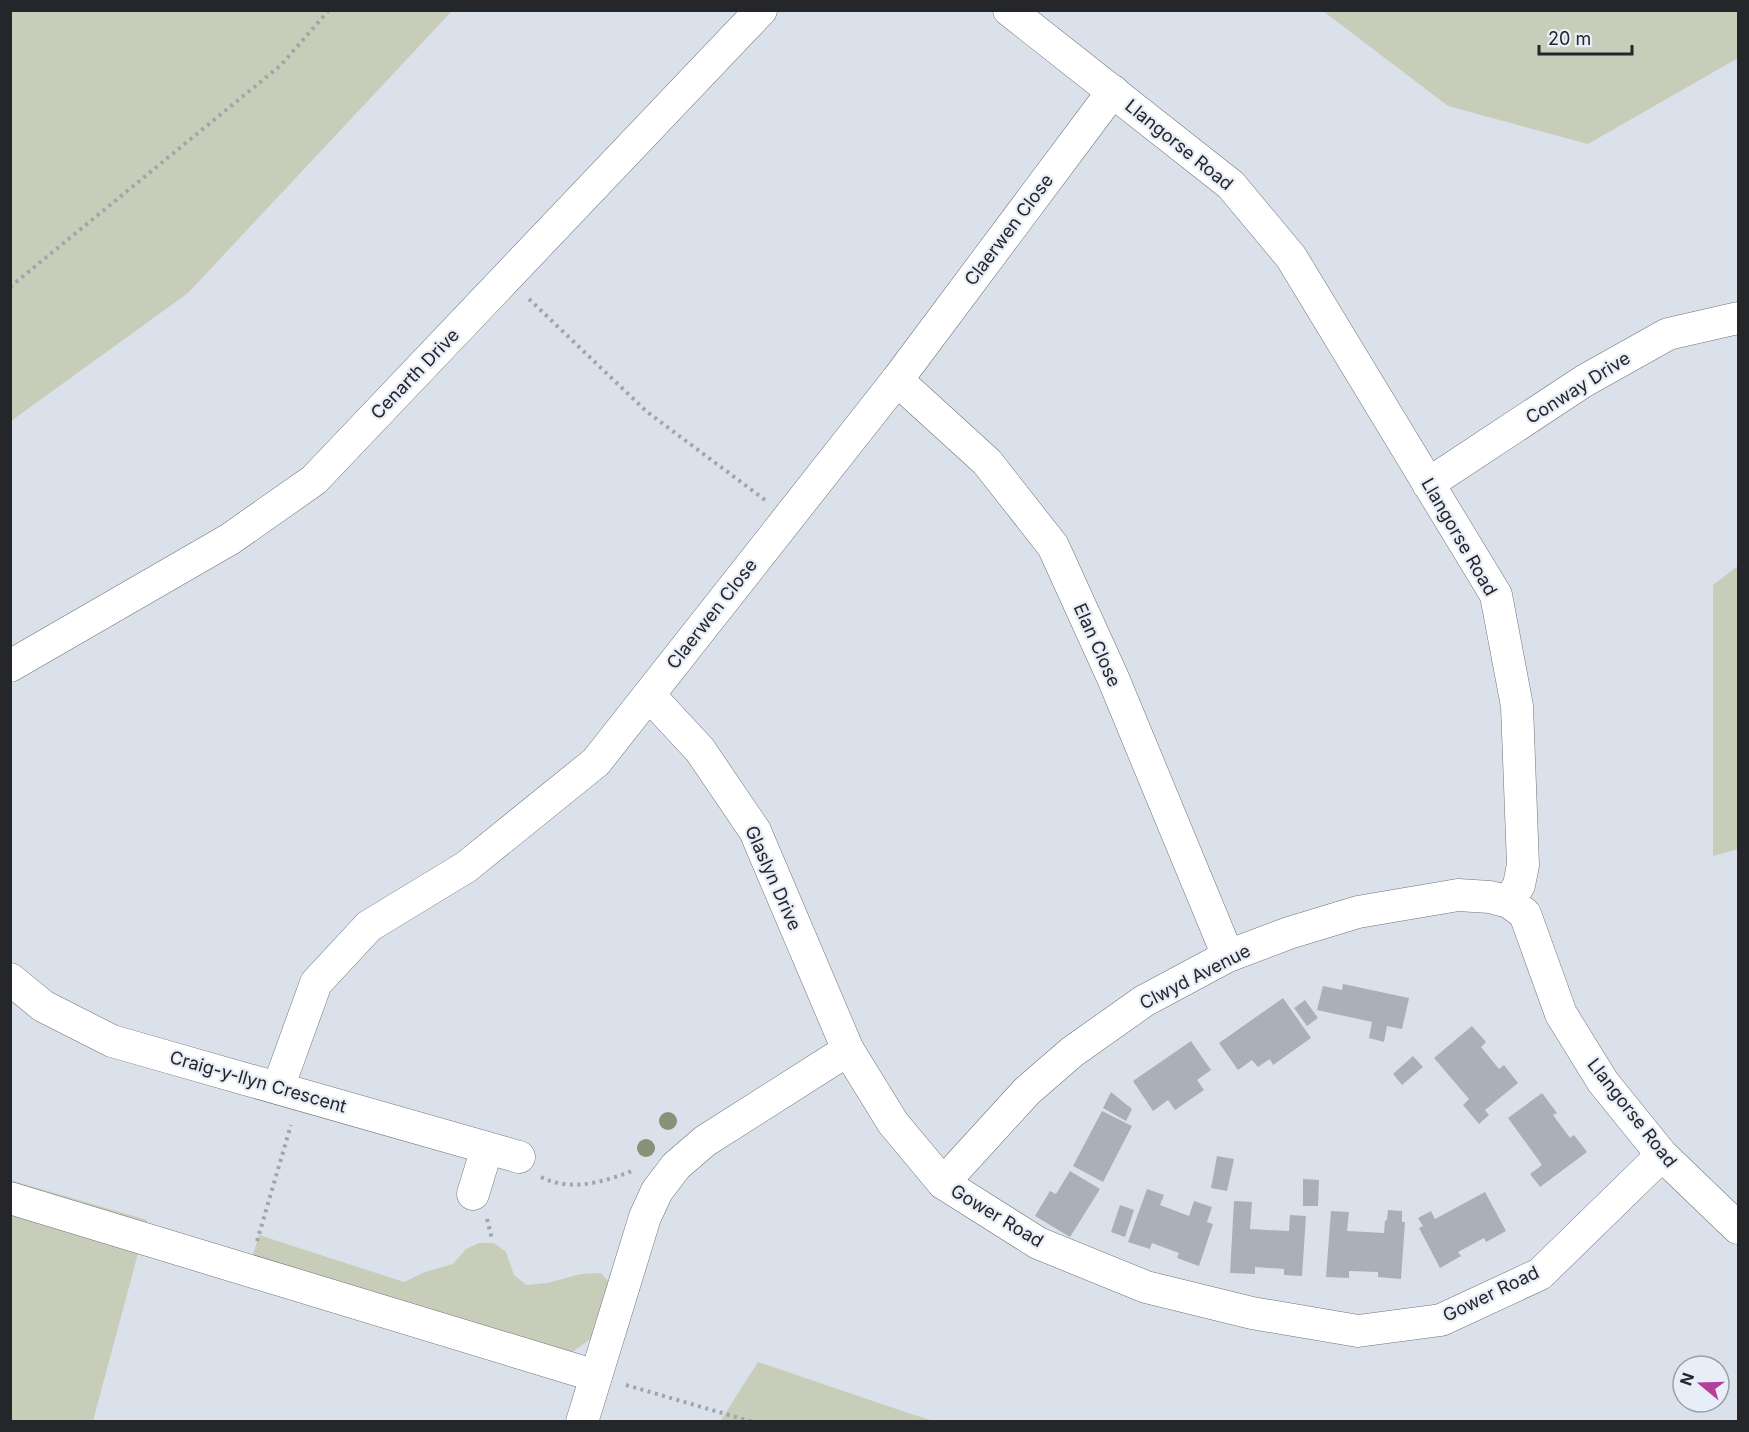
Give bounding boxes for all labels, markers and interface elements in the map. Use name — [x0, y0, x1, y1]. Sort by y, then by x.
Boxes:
scale bar — [1539, 18, 1632, 56]
text: 20 m — [1548, 28, 1591, 49]
street label: Llangorse Road — [1121, 95, 1237, 194]
street label: Claerwen Close — [960, 170, 1057, 290]
street label: Cenarth Drive — [366, 324, 463, 423]
street label: Conway Drive — [1522, 347, 1634, 428]
street label: Llangorse Road — [1417, 474, 1502, 599]
street label: Claerwen Close — [662, 554, 761, 673]
street label: Elan Close — [1070, 600, 1125, 690]
street label: Glaslyn Drive — [741, 822, 806, 933]
street label: Clwyd Avenue — [1136, 940, 1254, 1013]
street label: Craig-y-llyn Crescent — [167, 1046, 349, 1117]
street label: Llangorse Road — [1583, 1054, 1681, 1171]
street label: Gower Road — [947, 1180, 1047, 1251]
street label: Gower Road — [1439, 1261, 1542, 1326]
north arrow — [1671, 1354, 1731, 1414]
text: N — [1675, 1370, 1698, 1388]

